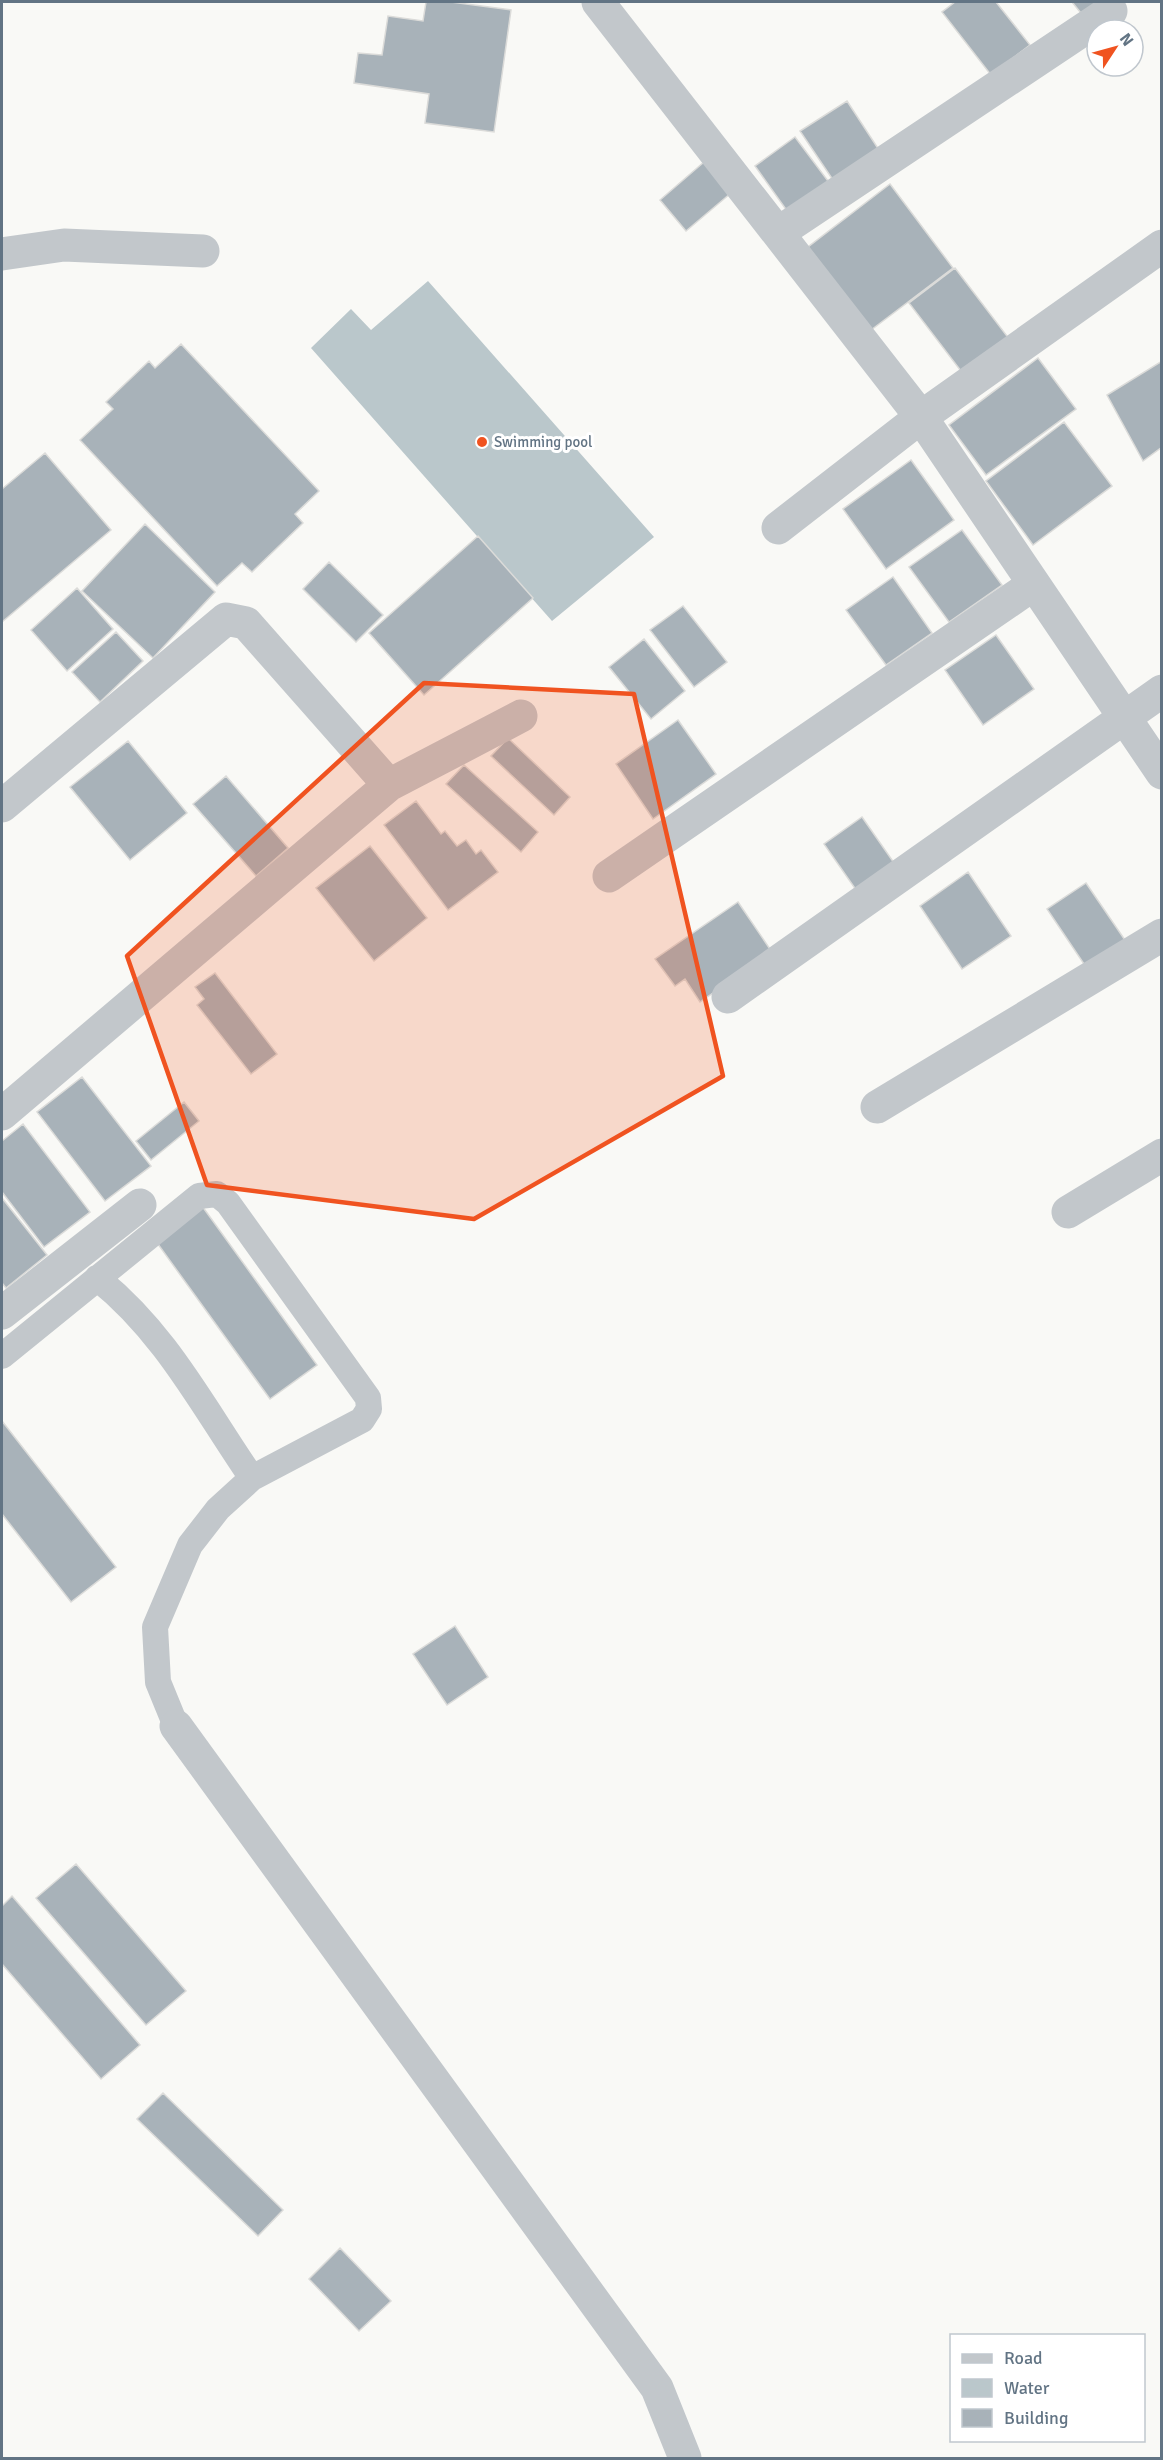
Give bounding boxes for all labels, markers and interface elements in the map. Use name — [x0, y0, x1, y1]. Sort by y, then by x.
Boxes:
north arrow — [1085, 18, 1145, 78]
text: N — [1115, 29, 1138, 50]
place label: Swimming pool — [494, 433, 593, 451]
marker: Swimming pool — [475, 435, 489, 449]
legend — [950, 2334, 1145, 2442]
text: Road — [1004, 2347, 1043, 2369]
text: Water — [1004, 2377, 1050, 2399]
text: Building — [1004, 2407, 1068, 2429]

